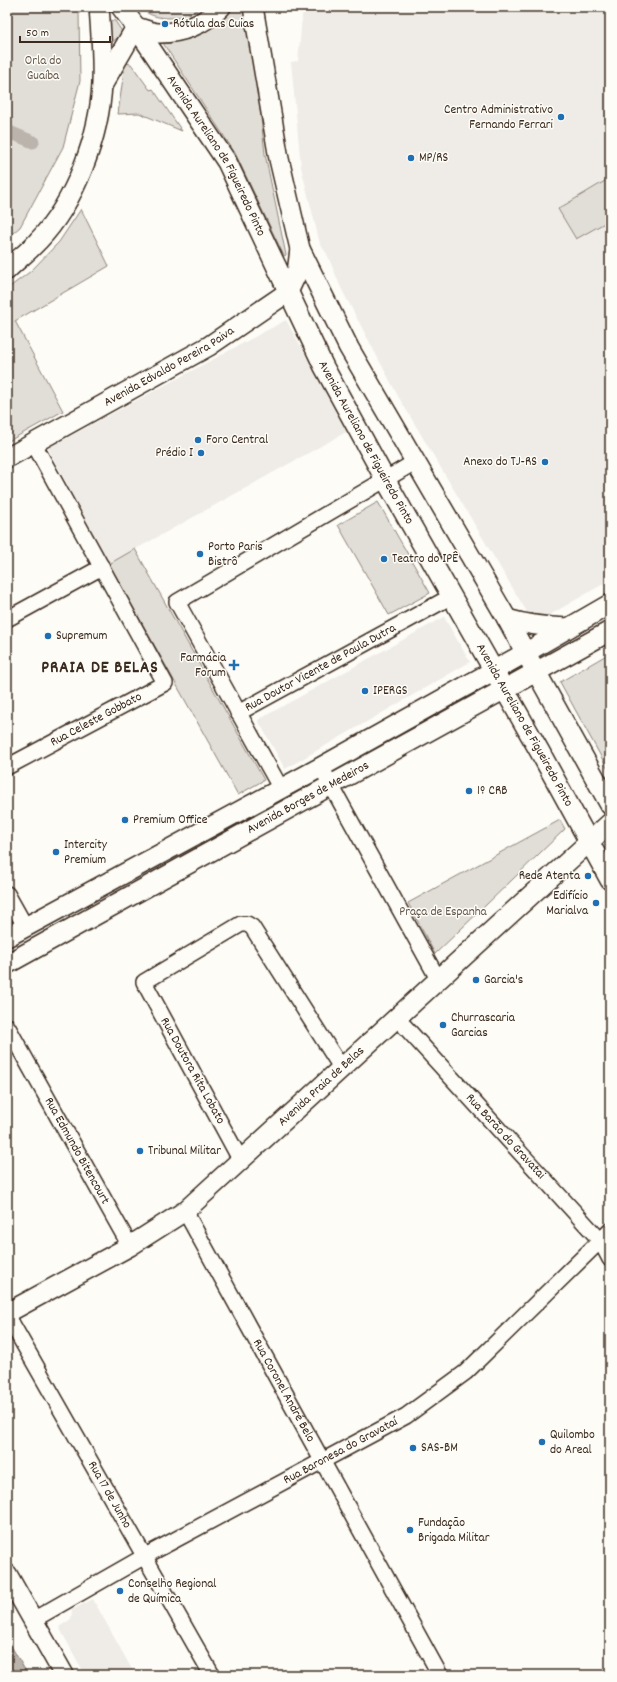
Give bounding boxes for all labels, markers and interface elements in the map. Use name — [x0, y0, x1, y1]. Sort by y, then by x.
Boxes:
place label: Rótula das Cuias — [173, 15, 254, 34]
scale bar — [20, 18, 110, 44]
marker: Rótula das Cuias — [160, 19, 170, 29]
text: 50 m — [26, 25, 49, 42]
park label: Orla do Guaíba — [25, 52, 61, 86]
street label: Avenida Aureliano de Figueiredo Pinto — [162, 71, 270, 240]
place label: Centro Administrativo Fernando Ferrari — [444, 101, 554, 135]
marker: Centro Administrativo Fernando Ferrari — [556, 112, 566, 122]
place label: MP/RS — [419, 149, 449, 168]
marker: MP/RS — [406, 153, 416, 163]
street label: Avenida Edvaldo Pereira Paiva — [100, 321, 239, 412]
street label: Avenida Aureliano de Figueiredo Pinto — [313, 358, 419, 528]
place label: Foro Central — [206, 431, 268, 450]
marker: Foro Central — [193, 435, 203, 445]
place label: Prédio I — [155, 444, 193, 463]
marker: Prédio I — [196, 448, 206, 458]
place label: Anexo do TJ-RS — [463, 453, 537, 472]
marker: Anexo do TJ-RS — [540, 457, 550, 467]
place label: Porto Paris Bistrô — [208, 538, 263, 572]
marker: Porto Paris Bistrô — [195, 549, 205, 559]
place label: Teatro do IPÊ — [392, 550, 458, 569]
marker: Teatro do IPÊ — [379, 554, 389, 564]
street label: Rua Doutor Vicente de Paula Dutra — [242, 618, 400, 717]
place label: Supremum — [56, 627, 107, 646]
marker: Supremum — [43, 631, 53, 641]
street label: Avenida Aureliano de Figueiredo Pinto — [471, 640, 578, 810]
place label: Farmácia Forum — [180, 649, 227, 683]
district label: PRAIA DE BELAS — [41, 657, 159, 681]
marker: Farmácia Forum — [229, 660, 239, 670]
place label: IPERGS — [373, 682, 408, 701]
marker: IPERGS — [360, 686, 370, 696]
street label: Rua Celeste Gobbato — [47, 687, 146, 752]
street label: Avenida Borges de Medeiros — [244, 756, 373, 839]
place label: 1º CRB — [477, 782, 508, 801]
marker: 1º CRB — [464, 786, 474, 796]
place label: Premium Office — [133, 811, 208, 830]
marker: Premium Office — [120, 815, 130, 825]
place label: Intercity Premium — [64, 836, 108, 870]
marker: Intercity Premium — [51, 847, 61, 857]
place label: Rede Atenta — [519, 867, 581, 886]
marker: Rede Atenta — [583, 871, 593, 881]
place label: Edifício Marialva — [546, 887, 589, 921]
marker: Edifício Marialva — [591, 898, 601, 908]
park label: Praça de Espanha — [399, 903, 488, 922]
place label: Garcia's — [484, 971, 523, 990]
marker: Garcia's — [471, 975, 481, 985]
place label: Churrascaria Garcias — [451, 1009, 516, 1043]
street label: Rua Doutora Rita Lobato — [155, 1014, 229, 1128]
marker: Churrascaria Garcias — [438, 1020, 448, 1030]
street label: Avenida Praia de Belas — [274, 1042, 369, 1131]
street label: Rua Barão do Gravatai — [461, 1089, 550, 1184]
street label: Rua Edmundo Bitencourt — [39, 1094, 114, 1208]
place label: Tribunal Militar — [148, 1142, 221, 1161]
marker: Tribunal Militar — [135, 1146, 145, 1156]
street label: Rua Coronel André Belo — [248, 1336, 320, 1446]
street label: Rua Baronesa do Gravataí — [280, 1412, 403, 1490]
place label: Quilombo do Areal — [550, 1426, 595, 1460]
marker: Quilombo do Areal — [537, 1437, 547, 1447]
place label: SAS-BM — [421, 1439, 458, 1458]
marker: SAS-BM — [408, 1443, 418, 1453]
street label: Rua 17 de Junho — [83, 1458, 136, 1532]
place label: Fundação Brigada Militar — [418, 1514, 490, 1548]
marker: Fundação Brigada Militar — [405, 1525, 415, 1535]
place label: Conselho Regional de Química — [128, 1575, 216, 1609]
marker: Conselho Regional de Química — [115, 1586, 125, 1596]

